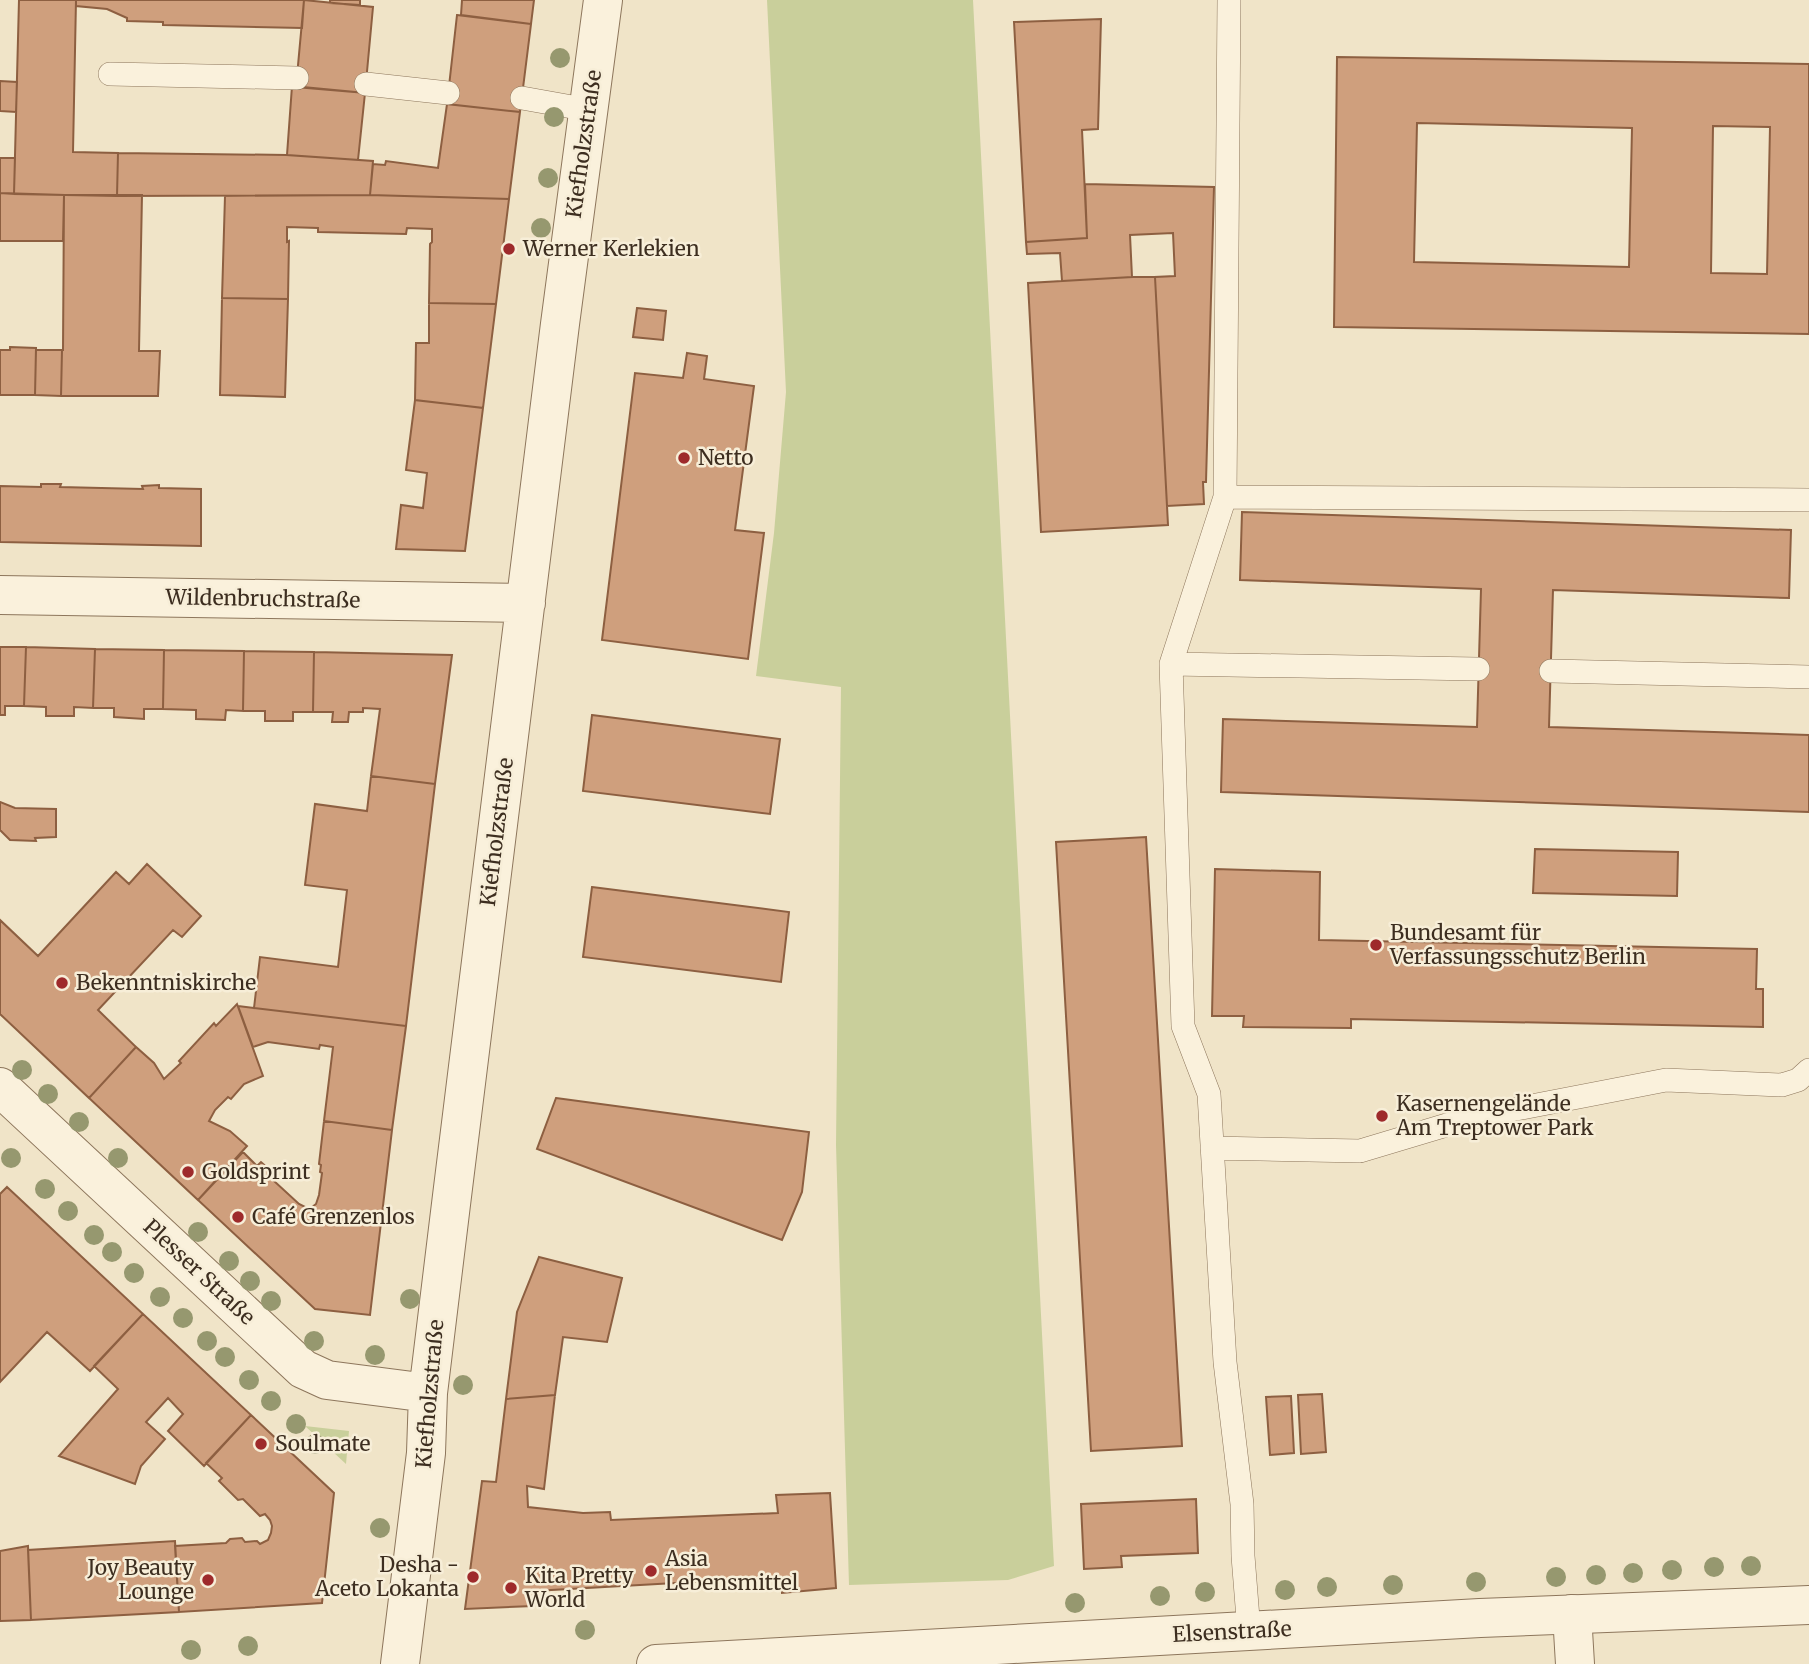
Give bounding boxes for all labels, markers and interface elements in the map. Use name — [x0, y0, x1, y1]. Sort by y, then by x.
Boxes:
street label: Kiefholzstraße — [560, 68, 607, 220]
place label: Werner Kerlekien — [522, 235, 700, 262]
marker: Werner Kerlekien — [501, 241, 517, 257]
place label: Netto — [698, 444, 753, 471]
marker: Netto — [676, 450, 692, 466]
street label: Wildenbruchstraße — [164, 583, 361, 614]
street label: Kiefholzstraße — [474, 756, 519, 908]
place label: Bundesamt für Verfassungsschutz Berlin — [1389, 919, 1646, 970]
marker: Bundesamt für Verfassungsschutz Berlin — [1368, 937, 1384, 953]
place label: Bekenntniskirche — [76, 969, 256, 996]
marker: Bekenntniskirche — [54, 975, 70, 991]
place label: Kasernengelände Am Treptower Park — [1395, 1090, 1594, 1141]
marker: Kasernengelände Am Treptower Park — [1374, 1108, 1390, 1124]
place label: Goldsprint — [202, 1158, 310, 1185]
marker: Goldsprint — [180, 1164, 196, 1180]
place label: Café Grenzenlos — [252, 1203, 415, 1230]
marker: Café Grenzenlos — [230, 1209, 246, 1225]
street label: Plesser Straße — [138, 1213, 261, 1330]
street label: Kiefholzstraße — [410, 1318, 449, 1470]
place label: Soulmate — [275, 1430, 370, 1457]
marker: Soulmate — [253, 1436, 269, 1452]
place label: Asia Lebensmittel — [664, 1545, 799, 1596]
place label: Desha - Aceto Lokanta — [314, 1551, 459, 1602]
place label: Joy Beauty Lounge — [87, 1554, 195, 1605]
place label: Kita Pretty World — [524, 1562, 634, 1613]
marker: Asia Lebensmittel — [643, 1563, 659, 1579]
marker: Desha - Aceto Lokanta — [465, 1569, 481, 1585]
marker: Joy Beauty Lounge — [200, 1572, 216, 1588]
marker: Kita Pretty World — [503, 1580, 519, 1596]
street label: Elsenstraße — [1172, 1615, 1292, 1648]

